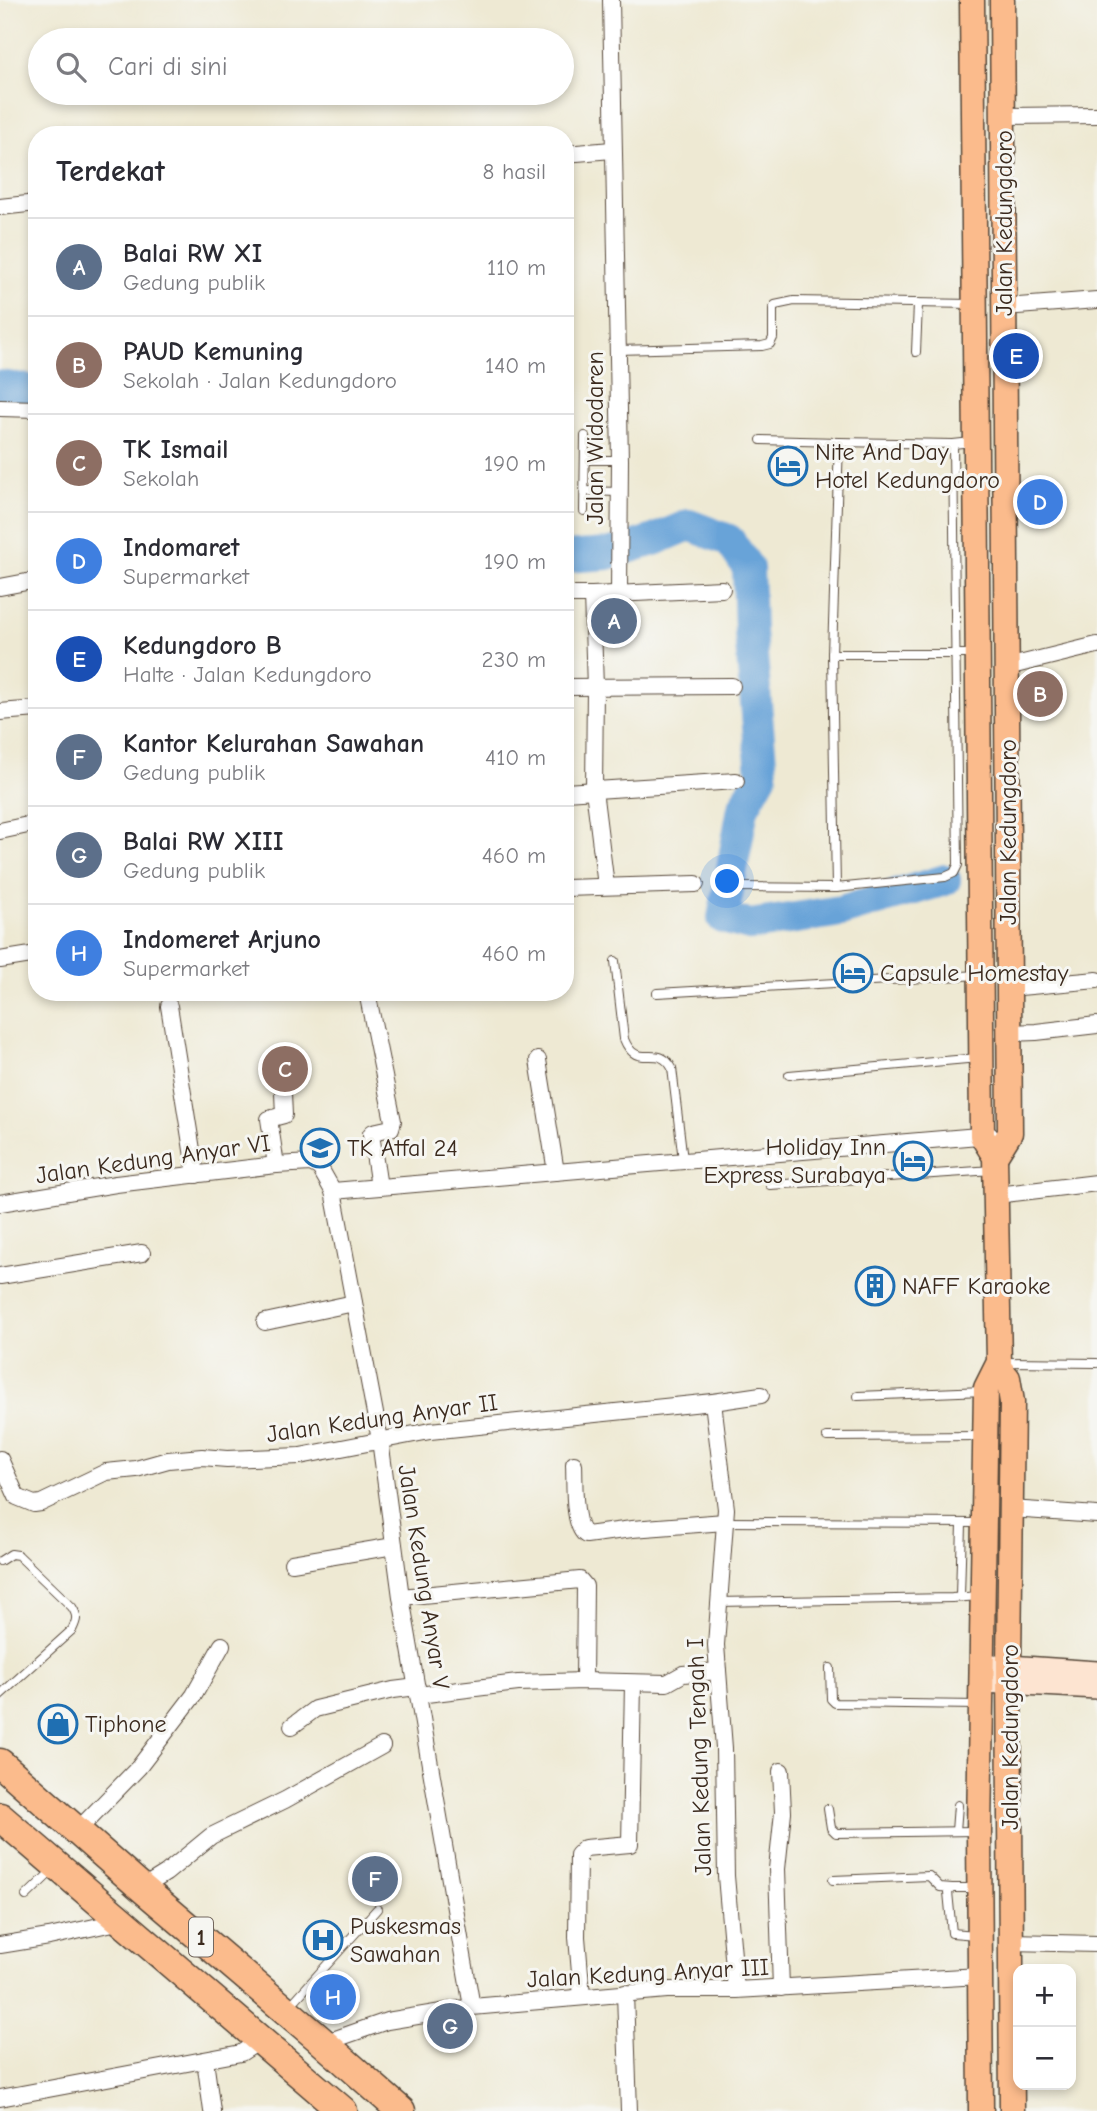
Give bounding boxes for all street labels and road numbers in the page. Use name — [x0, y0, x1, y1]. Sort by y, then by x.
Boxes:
street label: Jalan Kedungdoro — [990, 130, 1018, 316]
street label: Jalan Widodaren — [581, 351, 609, 525]
street label: Jalan Kedungdoro — [994, 739, 1022, 925]
street label: Jalan Kedung Anyar VI — [34, 1129, 272, 1189]
street label: Jalan Kedung Anyar II — [265, 1388, 499, 1448]
street label: Jalan Kedung Anyar V — [392, 1463, 456, 1691]
street label: Jalan Kedung Tengah I — [681, 1638, 717, 1876]
street label: Jalan Kedungdoro — [996, 1644, 1024, 1830]
road number: 1 — [189, 1918, 213, 1956]
street label: Jalan Kedung Anyar III — [526, 1953, 770, 1993]

